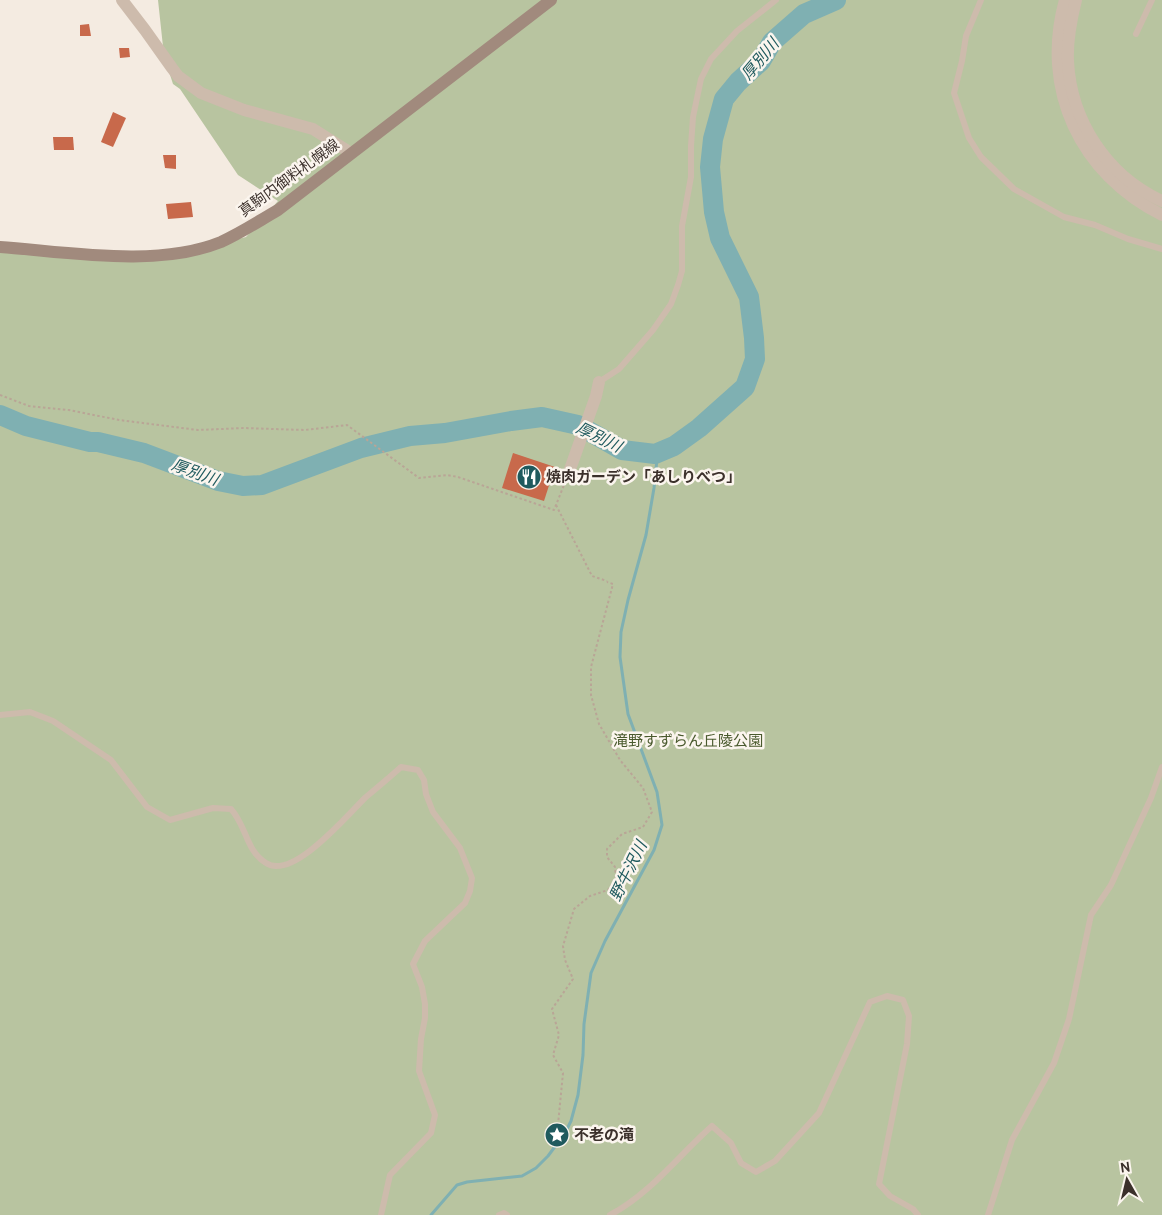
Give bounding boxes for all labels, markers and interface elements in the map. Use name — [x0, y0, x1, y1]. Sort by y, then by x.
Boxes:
water label: 厚別川 — [737, 33, 784, 83]
street label: 真駒内御料札幌線 — [235, 135, 343, 221]
water label: 厚別川 — [573, 418, 627, 457]
water label: 厚別川 — [169, 455, 223, 490]
restaurant icon: 焼肉ガーデン「あしりべつ」 — [516, 464, 542, 490]
place label: 焼肉ガーデン「あしりべつ」 — [546, 468, 741, 486]
park label: 滝野すずらん丘陵公園 — [613, 732, 763, 750]
water label: 野牛沢川 — [605, 836, 651, 904]
place icon: 不老の滝 — [544, 1122, 570, 1148]
place label: 不老の滝 — [574, 1126, 634, 1144]
north arrow — [1102, 1155, 1152, 1205]
text: N — [1119, 1158, 1131, 1177]

